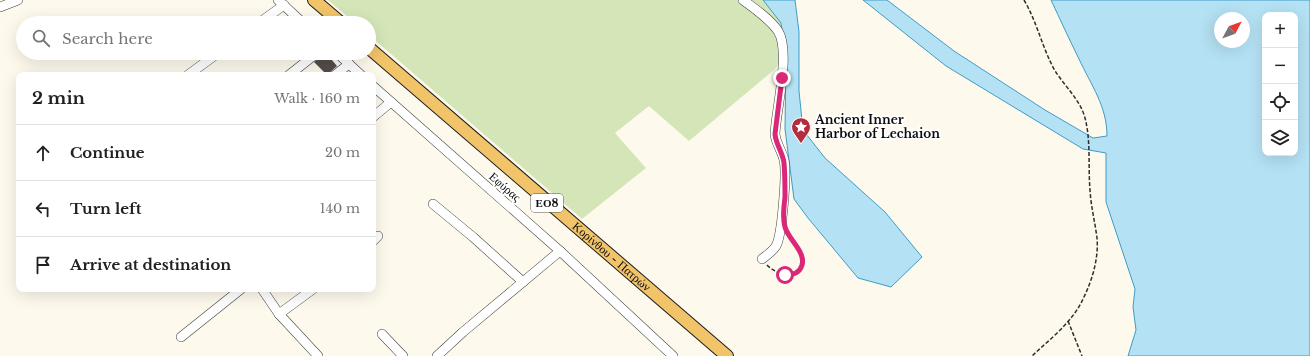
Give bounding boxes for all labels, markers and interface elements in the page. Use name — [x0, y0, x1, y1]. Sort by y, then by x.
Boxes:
north arrow — [1214, 12, 1250, 48]
map controls — [1262, 12, 1298, 156]
button: + — [1262, 12, 1298, 48]
search box — [16, 16, 376, 60]
icon: search — [30, 27, 52, 49]
text: Search here — [62, 29, 153, 48]
button: − — [1262, 48, 1298, 84]
route end — [773, 69, 791, 87]
button: locate — [1262, 84, 1298, 120]
text: 2 min — [32, 88, 85, 109]
text: Walk · 160 m — [274, 90, 360, 107]
place label: Ancient Inner Harbor of Lechaion — [814, 112, 940, 141]
place icon: Ancient Inner Harbor of Lechaion — [790, 116, 812, 144]
button: layers — [1262, 120, 1298, 156]
icon: ahead — [32, 142, 54, 164]
text: Continue — [70, 143, 145, 162]
text: 20 m — [325, 144, 360, 161]
street label: Εφύρας — [486, 169, 524, 205]
road number: ΕΟ8 — [531, 194, 563, 212]
icon: left — [32, 198, 54, 220]
text: Turn left — [70, 199, 141, 218]
text: 140 m — [320, 200, 360, 217]
street label: Κορίνθου - Πατρών — [570, 218, 655, 295]
icon: arrive — [32, 254, 54, 276]
text: Arrive at destination — [70, 255, 231, 274]
route start — [776, 266, 794, 284]

